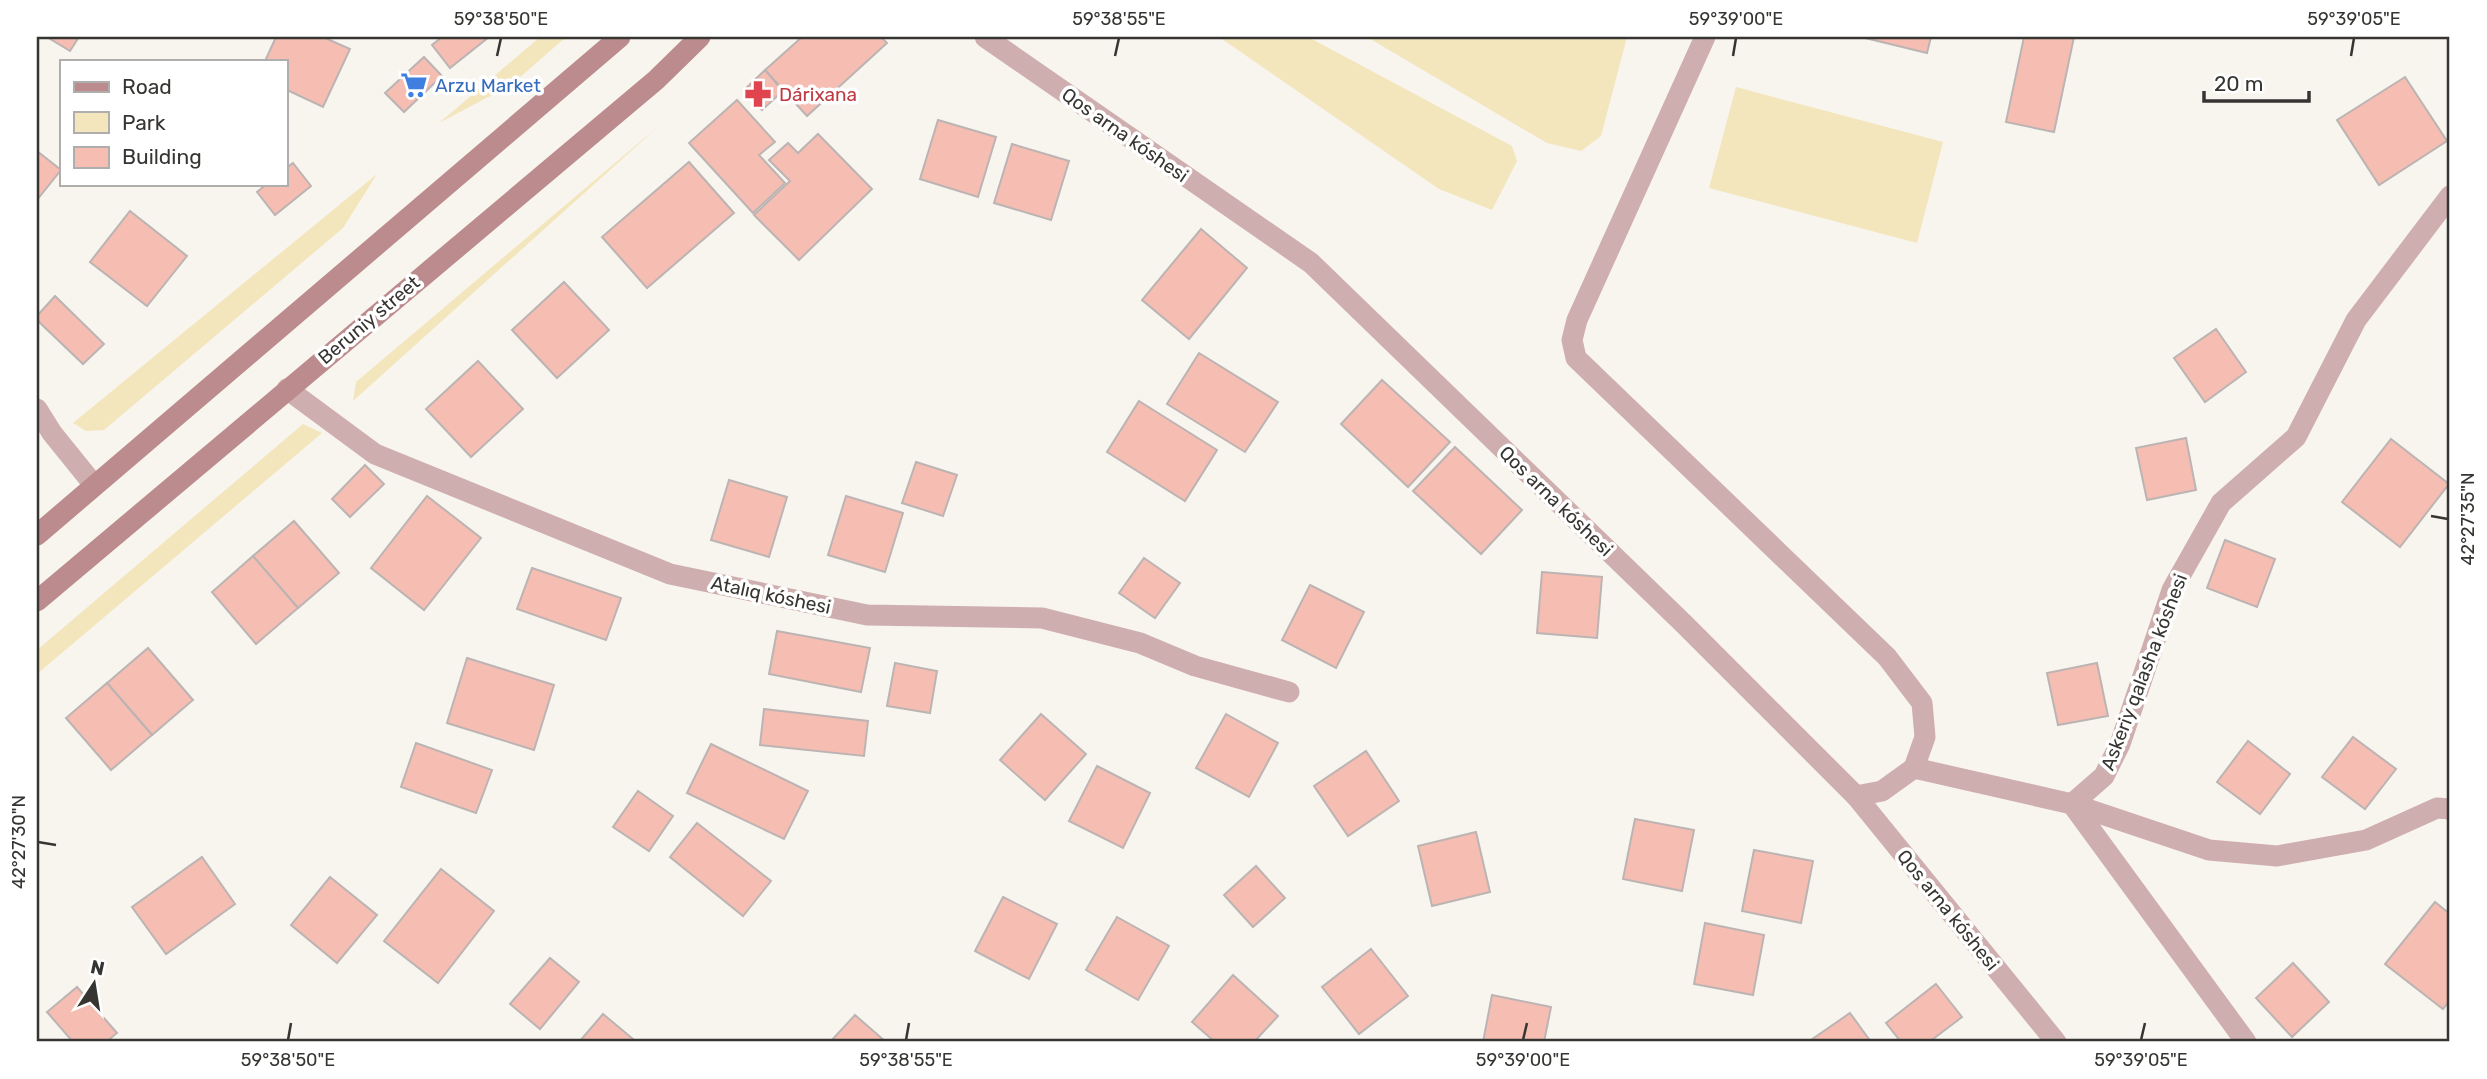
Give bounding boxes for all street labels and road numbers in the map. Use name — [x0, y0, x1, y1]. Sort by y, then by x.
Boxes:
street label: Qos arna kóshesi — [1057, 83, 1193, 187]
street label: Beruniy street — [314, 270, 425, 369]
street label: Qos arna kóshesi — [1494, 441, 1618, 561]
street label: Askeriy qalasha kóshesi — [2096, 570, 2192, 774]
street label: Atalıq kóshesi — [709, 571, 833, 619]
street label: Qos arna kóshesi — [1892, 845, 2004, 975]

